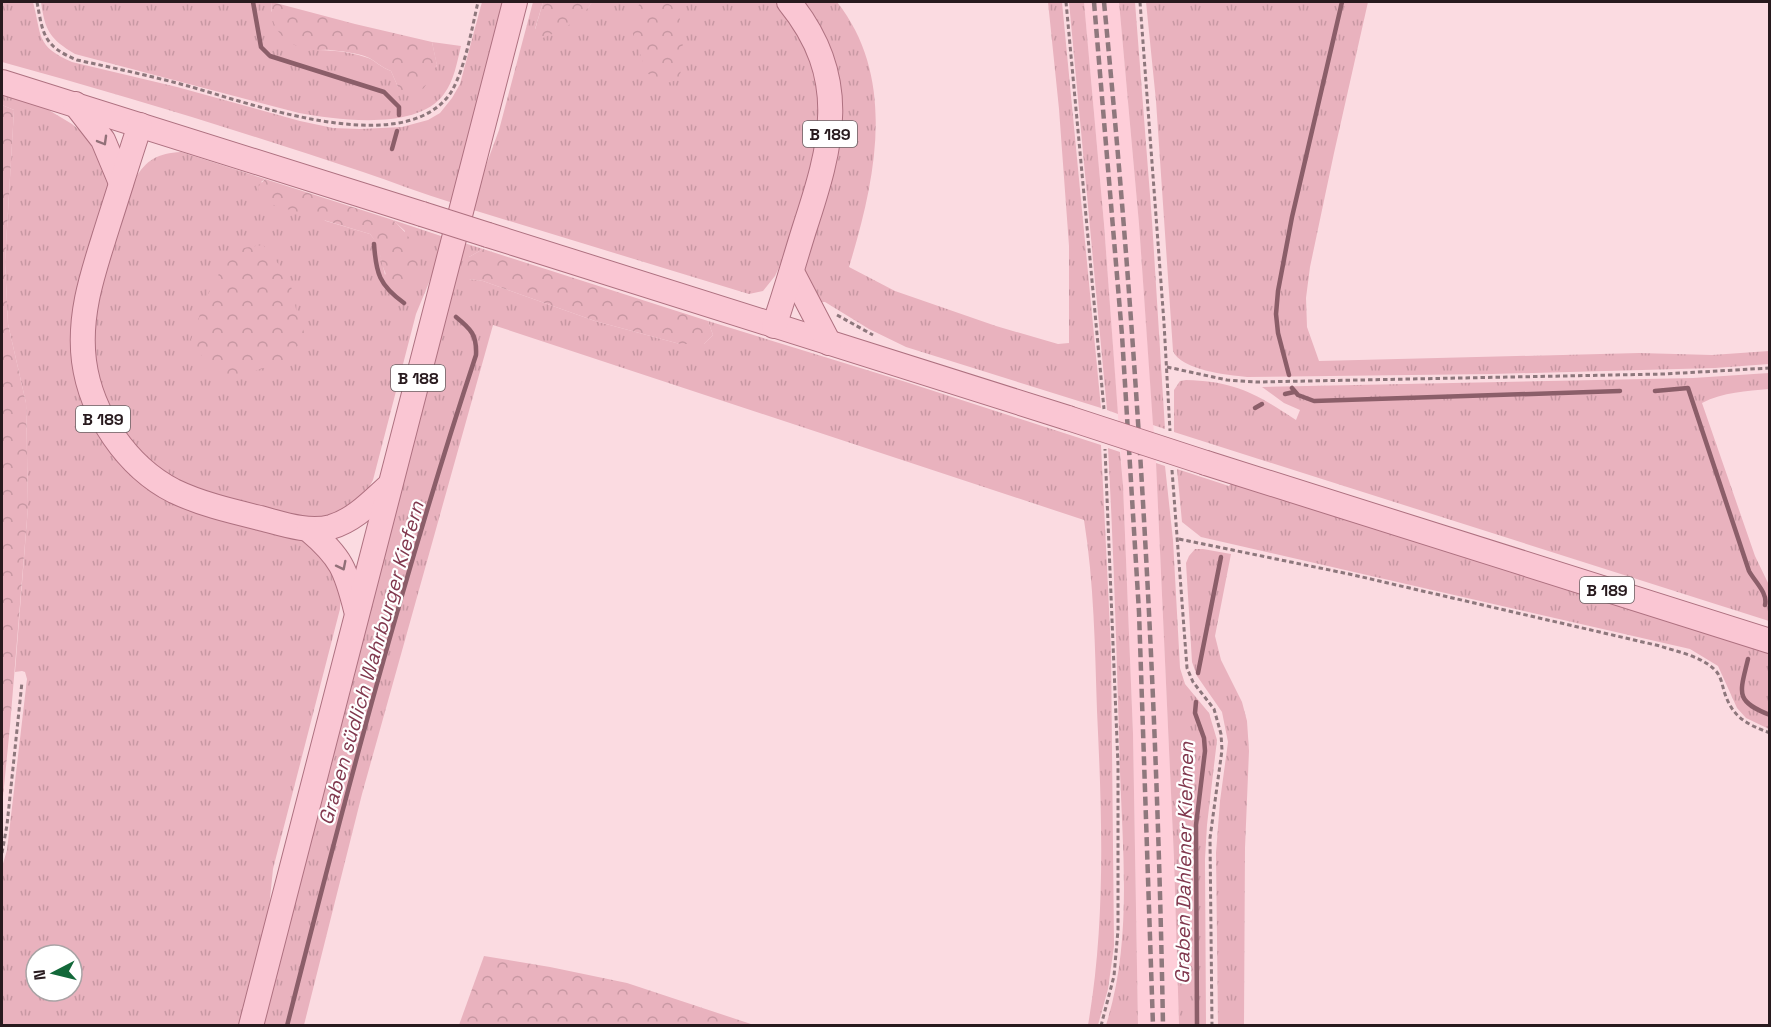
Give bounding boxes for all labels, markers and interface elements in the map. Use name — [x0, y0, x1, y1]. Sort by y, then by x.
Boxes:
road number: B 189 — [803, 121, 857, 147]
one-way arrow — [96, 135, 107, 145]
road number: B 188 — [391, 365, 445, 391]
road number: B 189 — [76, 406, 130, 432]
water label: Graben südlich Wahrburger Kiefern — [312, 497, 430, 828]
one-way arrow — [334, 560, 346, 571]
road number: B 189 — [1580, 577, 1634, 603]
water label: Graben Dahlener Kiehnen — [1169, 741, 1199, 984]
north arrow — [24, 943, 84, 1003]
text: N — [29, 968, 51, 981]

